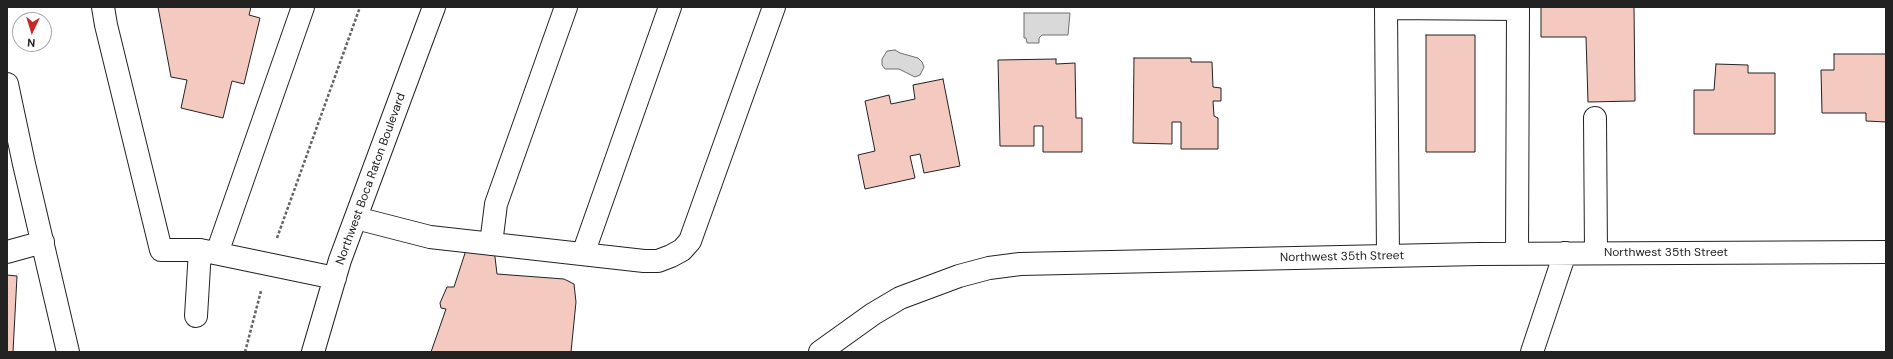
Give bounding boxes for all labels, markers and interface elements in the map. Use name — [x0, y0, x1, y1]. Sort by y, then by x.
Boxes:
north arrow — [12, 12, 52, 52]
text: N — [27, 36, 36, 50]
street label: Northwest Boca Raton Boulevard — [333, 91, 409, 267]
street label: Northwest 35th Street — [1604, 246, 1728, 260]
street label: Northwest 35th Street — [1280, 249, 1404, 265]

